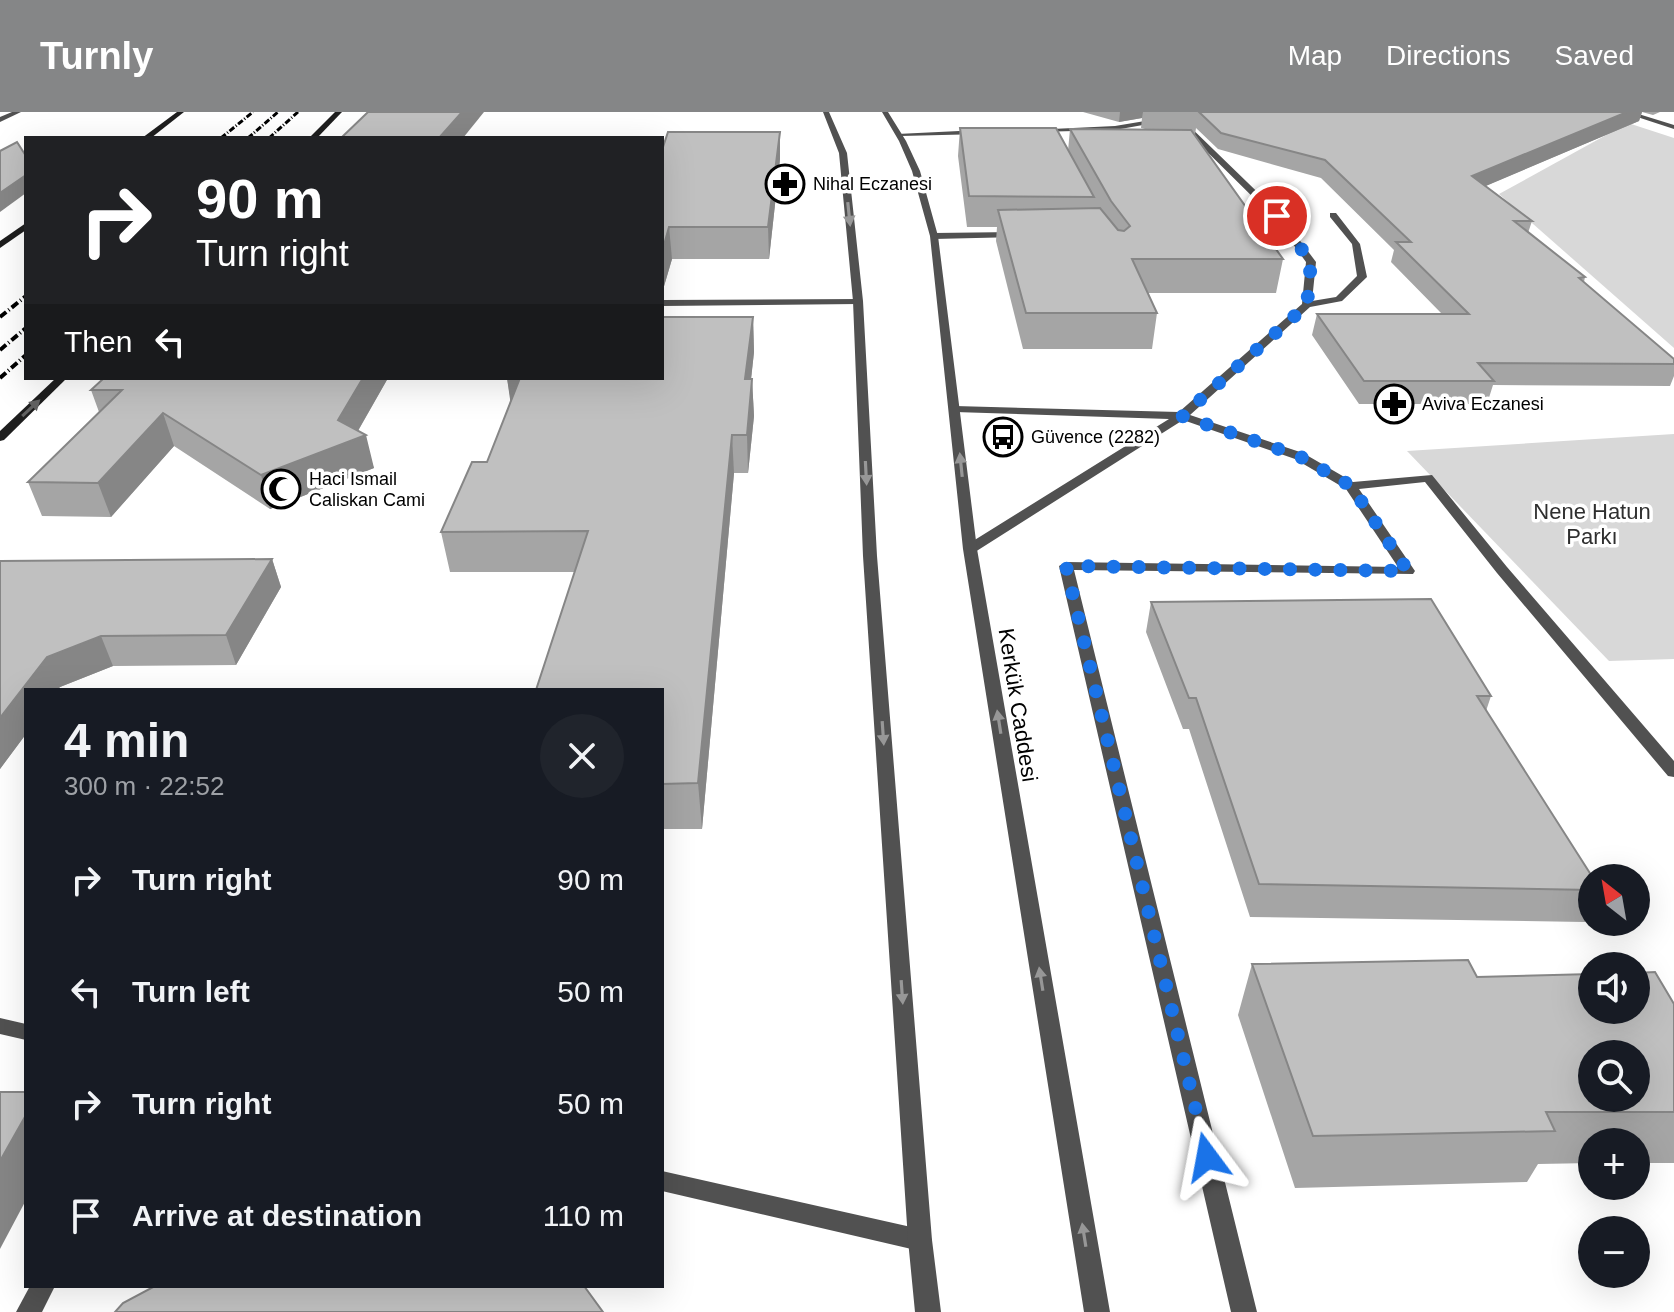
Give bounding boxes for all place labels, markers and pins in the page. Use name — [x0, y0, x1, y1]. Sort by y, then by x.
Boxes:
pharmacy icon: Nihal Eczanesi — [764, 163, 806, 205]
place label: Nihal Eczanesi — [813, 174, 932, 194]
pin — [1243, 182, 1311, 250]
pharmacy icon: Aviva Eczanesi — [1373, 383, 1415, 425]
place label: Aviva Eczanesi — [1422, 394, 1544, 414]
bus stop icon: Güvence (2282) — [982, 416, 1024, 458]
place label: Güvence (2282) — [1031, 427, 1160, 447]
mosque icon: Haci Ismail Caliskan Cami — [260, 468, 302, 510]
place label: Haci Ismail Caliskan Cami — [309, 469, 425, 510]

